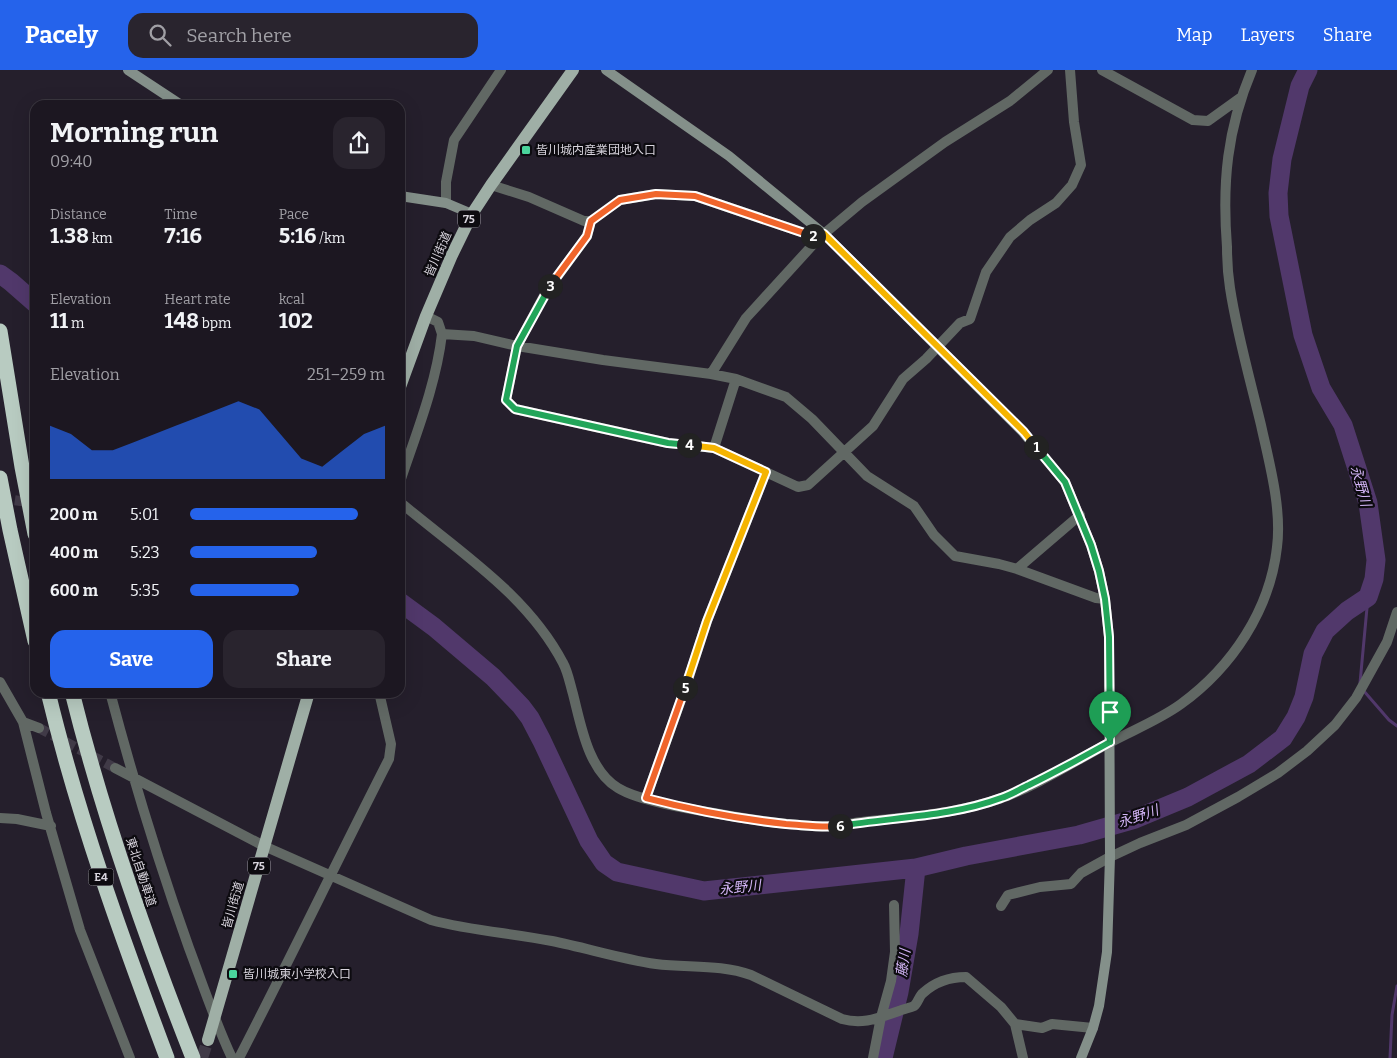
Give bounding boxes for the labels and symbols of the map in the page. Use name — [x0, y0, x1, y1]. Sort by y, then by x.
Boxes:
place label: 皆川城内産業団地入口 — [536, 143, 656, 157]
marker: 皆川城内産業団地入口 — [520, 144, 532, 156]
road number: 75 — [458, 210, 480, 228]
pin: 2 — [800, 224, 826, 248]
street label: 皆川街道 — [422, 229, 454, 279]
pin: 3 — [538, 274, 562, 298]
pin: 4 — [676, 432, 702, 458]
pin: 1 — [1024, 434, 1048, 460]
water label: 永野川 — [1347, 464, 1375, 511]
pin: 5 — [672, 676, 698, 700]
pin — [1089, 691, 1131, 742]
water label: 永野川 — [1116, 801, 1163, 831]
pin: 6 — [828, 814, 852, 838]
street label: 東北自動車道 — [123, 836, 159, 908]
road number: 75 — [248, 858, 270, 874]
road number: E4 — [88, 869, 114, 886]
water label: 永野川 — [718, 877, 764, 898]
street label: 皆川街道 — [220, 880, 246, 930]
water label: 藤川 — [893, 946, 914, 978]
place label: 皆川城東小学校入口 — [243, 967, 351, 981]
marker: 皆川城東小学校入口 — [227, 968, 239, 980]

